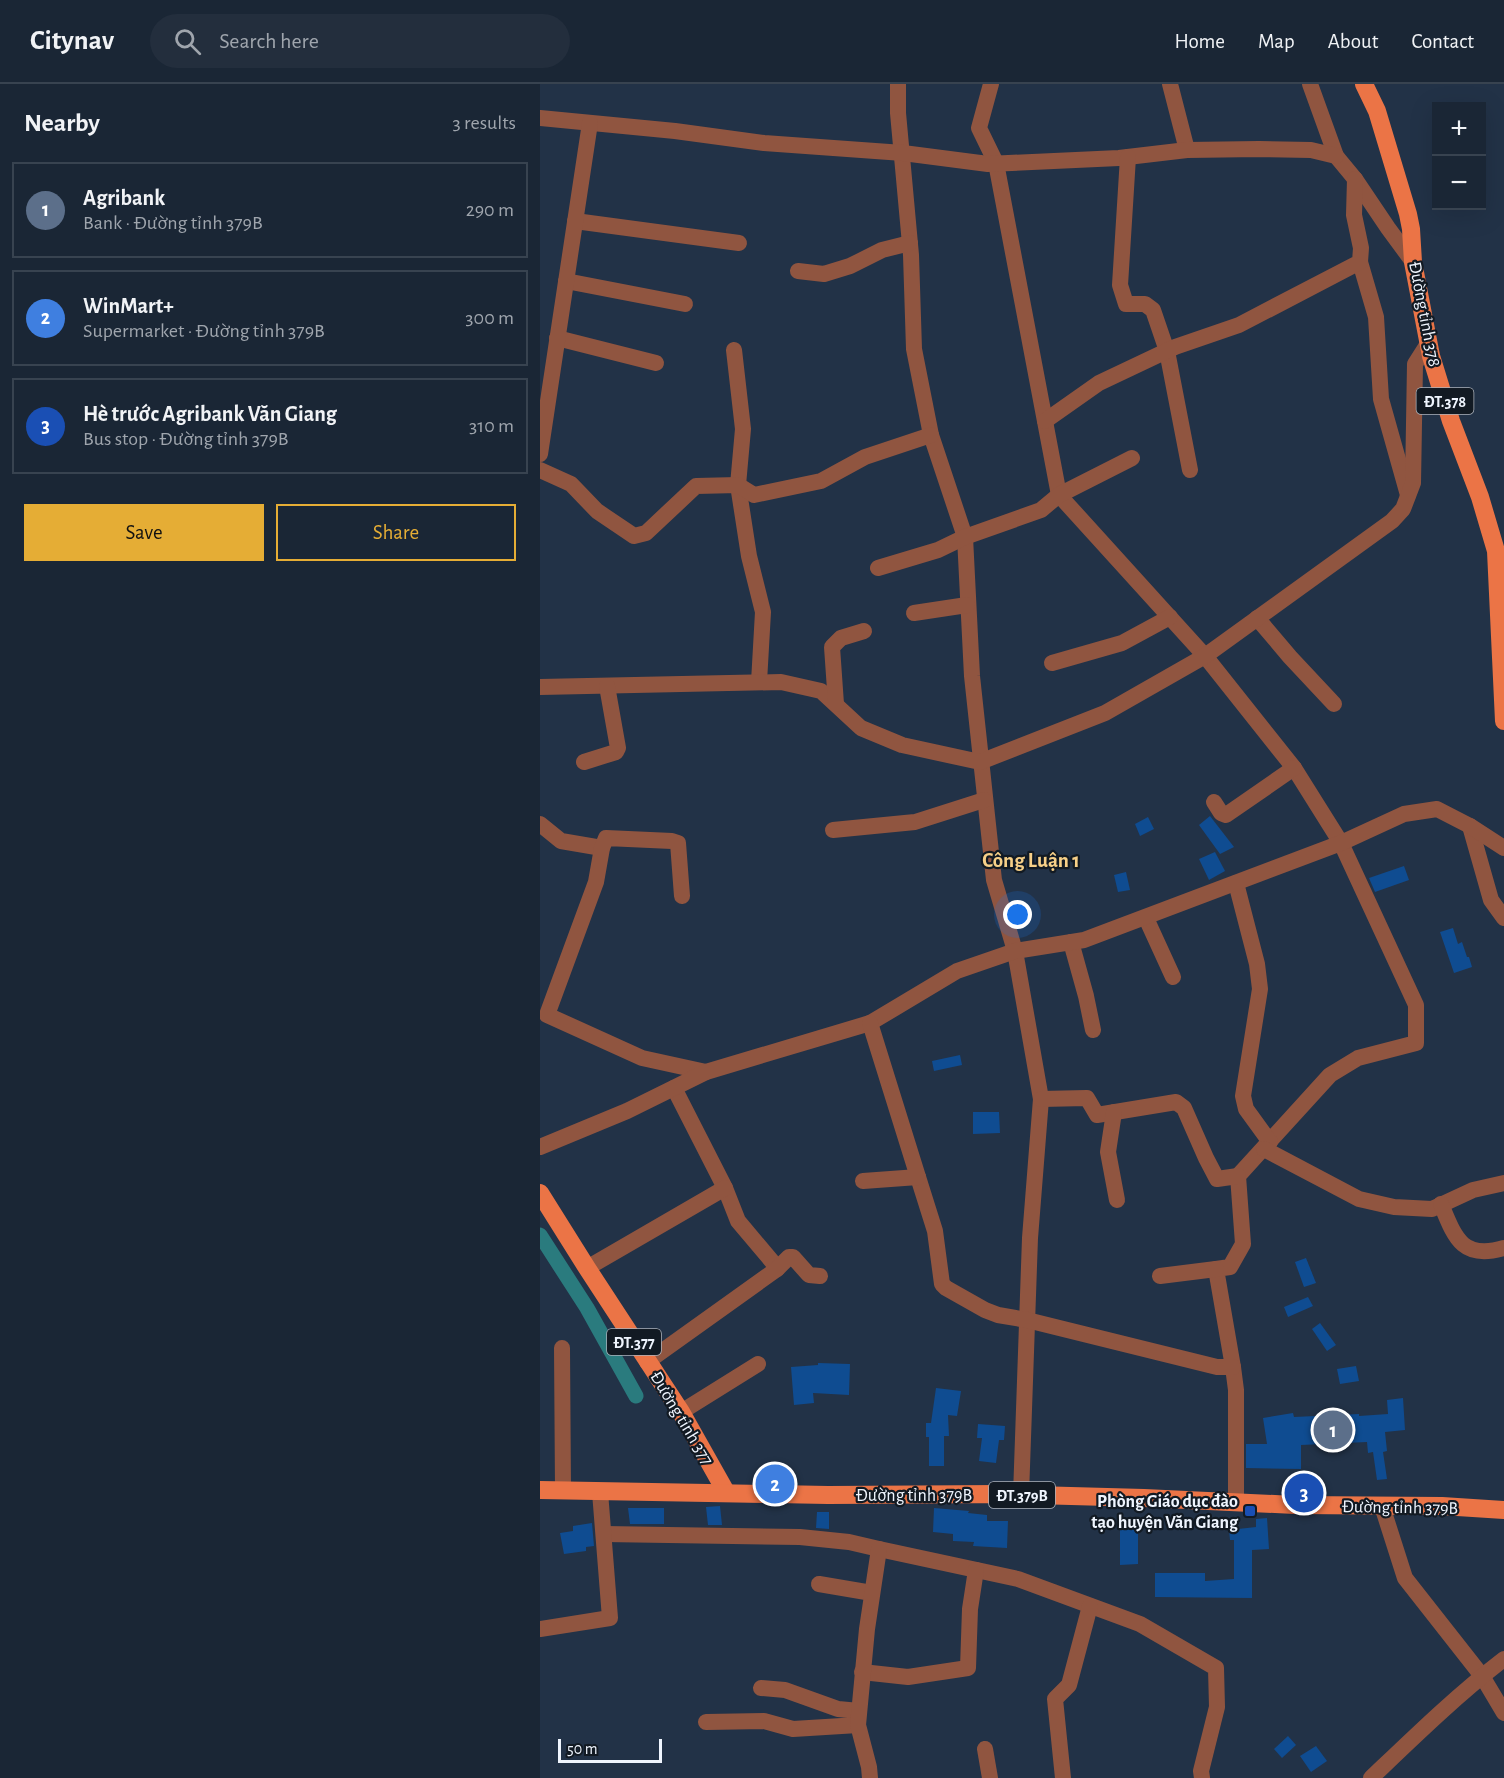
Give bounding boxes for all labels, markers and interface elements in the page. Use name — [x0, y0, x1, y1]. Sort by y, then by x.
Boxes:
search box — [150, 14, 570, 68]
icon: search — [171, 25, 204, 58]
text: Citynav — [30, 27, 114, 55]
text: Search here — [219, 30, 319, 52]
text: Home — [1174, 31, 1225, 52]
text: Map — [1258, 31, 1295, 52]
text: About — [1328, 31, 1378, 52]
text: Contact — [1411, 31, 1474, 52]
map controls — [1432, 102, 1486, 210]
button: + — [1432, 102, 1486, 156]
text: Nearby — [24, 110, 100, 136]
text: 3 results — [452, 113, 516, 133]
button: − — [1432, 156, 1486, 210]
text: Agribank — [83, 187, 165, 209]
text: 1 — [42, 200, 49, 220]
text: 290 m — [466, 200, 514, 220]
text: Bank · Đường tỉnh 379B — [83, 213, 263, 233]
street label: Đường tỉnh 378 — [1405, 260, 1443, 368]
text: WinMart+ — [83, 295, 174, 317]
text: 2 — [41, 308, 50, 328]
text: 300 m — [465, 308, 514, 328]
text: Supermarket · Đường tỉnh 379B — [83, 321, 325, 341]
road number: ĐT.378 — [1416, 388, 1474, 414]
text: Hè trước Agribank Văn Giang — [83, 403, 337, 425]
text: 3 — [41, 416, 50, 436]
text: 310 m — [469, 416, 514, 436]
text: Bus stop · Đường tỉnh 379B — [83, 429, 289, 449]
button: Save — [24, 504, 264, 561]
button: Share — [276, 504, 516, 561]
district label: Công Luận 1 — [982, 850, 1080, 871]
your location — [1003, 900, 1032, 929]
road number: ĐT.377 — [607, 1329, 661, 1355]
street label: Đường tỉnh 377 — [646, 1369, 716, 1468]
pin: 1 — [1314, 1408, 1352, 1452]
pin: 2 — [756, 1462, 794, 1506]
pin: 3 — [1284, 1470, 1323, 1516]
road number: ĐT.379B — [989, 1482, 1055, 1508]
street label: Đường tỉnh 379B — [856, 1487, 972, 1505]
place label: Phòng Giáo dục đào tạo huyện Văn Giang — [1091, 1493, 1239, 1532]
street label: Đường tỉnh 379B — [1342, 1498, 1458, 1518]
marker: Phòng Giáo dục đào tạo huyện Văn Giang — [1243, 1504, 1257, 1518]
scale bar — [558, 1736, 662, 1764]
text: 50 m — [567, 1741, 598, 1757]

